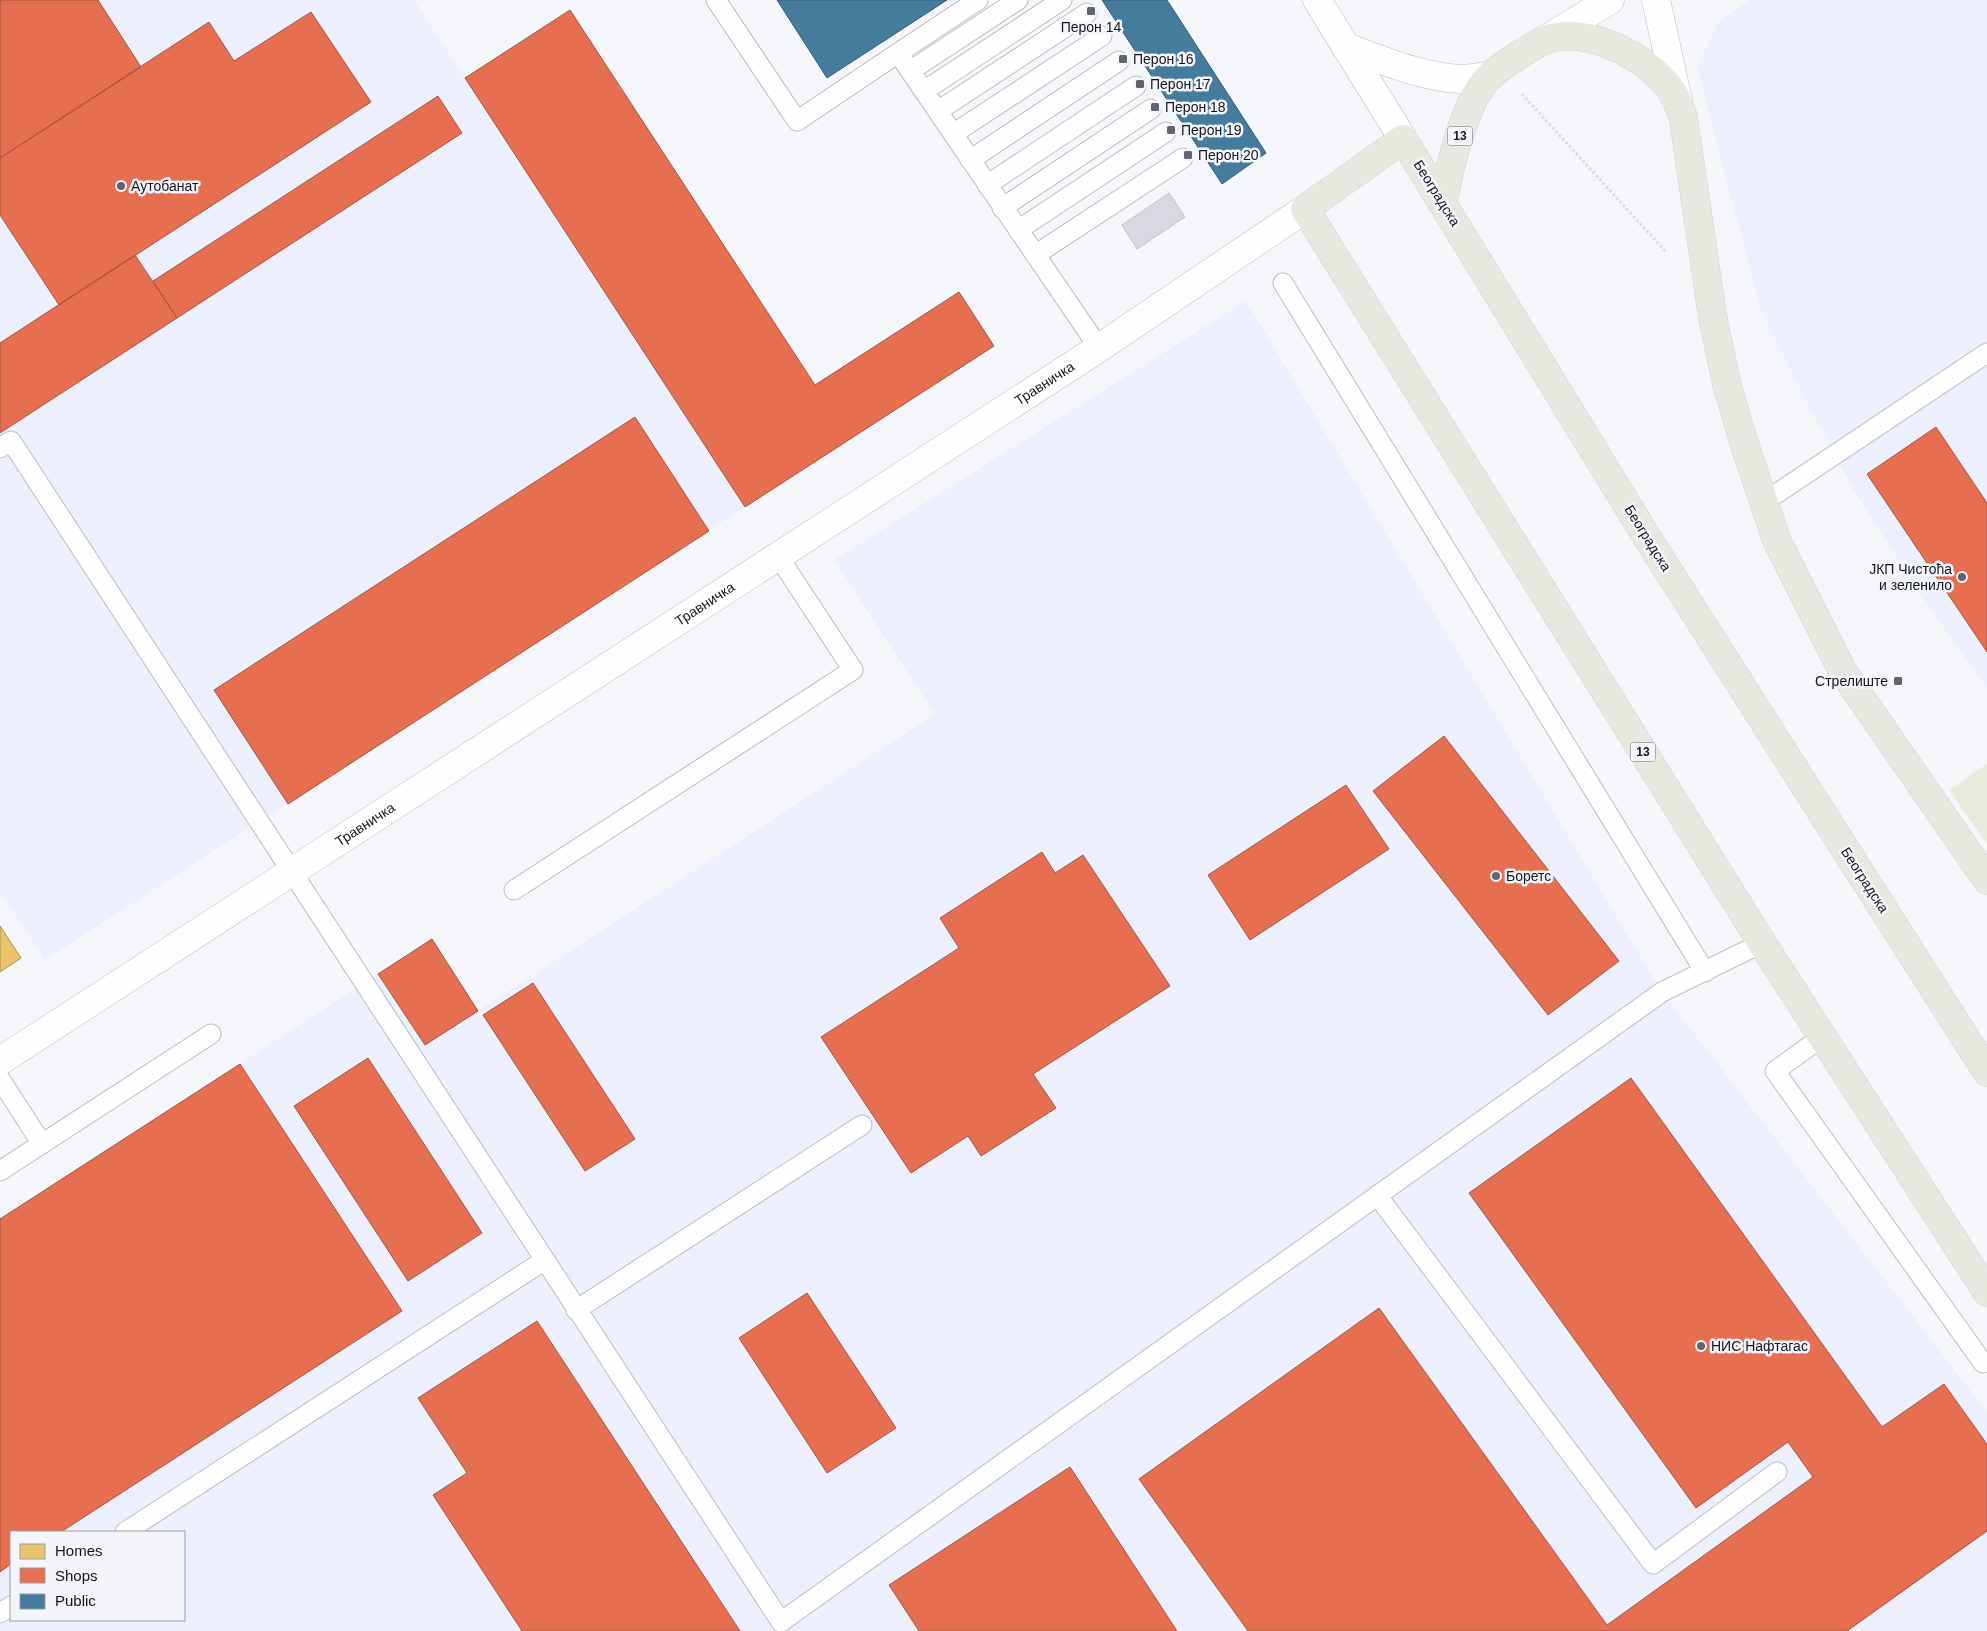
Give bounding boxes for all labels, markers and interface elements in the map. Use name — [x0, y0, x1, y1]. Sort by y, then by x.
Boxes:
marker: Перон 14 — [1085, 5, 1097, 17]
place label: Перон 14 — [1061, 19, 1122, 35]
place label: Перон 16 — [1133, 51, 1194, 67]
marker: Перон 16 — [1117, 53, 1129, 65]
place label: Перон 17 — [1150, 76, 1211, 92]
marker: Перон 17 — [1134, 78, 1146, 90]
place label: Перон 18 — [1165, 99, 1226, 115]
marker: Перон 18 — [1149, 101, 1161, 113]
place label: Перон 19 — [1181, 122, 1242, 138]
marker: Перон 19 — [1165, 124, 1177, 136]
road number: 13 — [1448, 126, 1472, 146]
place label: Перон 20 — [1198, 147, 1259, 163]
marker: Перон 20 — [1182, 149, 1194, 161]
street label: Београдска — [1410, 157, 1464, 229]
place label: Аутобанат — [131, 178, 199, 194]
marker: Аутобанат — [115, 180, 127, 192]
street label: Травничка — [1012, 358, 1077, 409]
street label: Београдска — [1621, 502, 1675, 574]
place label: ЈКП Чистоћа и зеленило — [1869, 561, 1952, 593]
marker: ЈКП Чистоћа и зеленило — [1956, 571, 1968, 583]
street label: Травничка — [672, 579, 738, 629]
place label: Стрелиште — [1815, 673, 1888, 689]
marker: Стрелиште — [1892, 675, 1904, 687]
road number: 13 — [1630, 742, 1656, 762]
street label: Травничка — [332, 799, 398, 849]
street label: Београдска — [1838, 844, 1892, 916]
place label: Боретс — [1506, 868, 1551, 884]
marker: Боретс — [1490, 870, 1502, 882]
place label: НИС Нафтагас — [1711, 1338, 1808, 1354]
marker: НИС Нафтагас — [1695, 1340, 1707, 1352]
legend — [10, 1531, 185, 1621]
text: Homes — [55, 1542, 103, 1559]
text: Shops — [55, 1567, 98, 1584]
text: Public — [55, 1592, 96, 1609]

